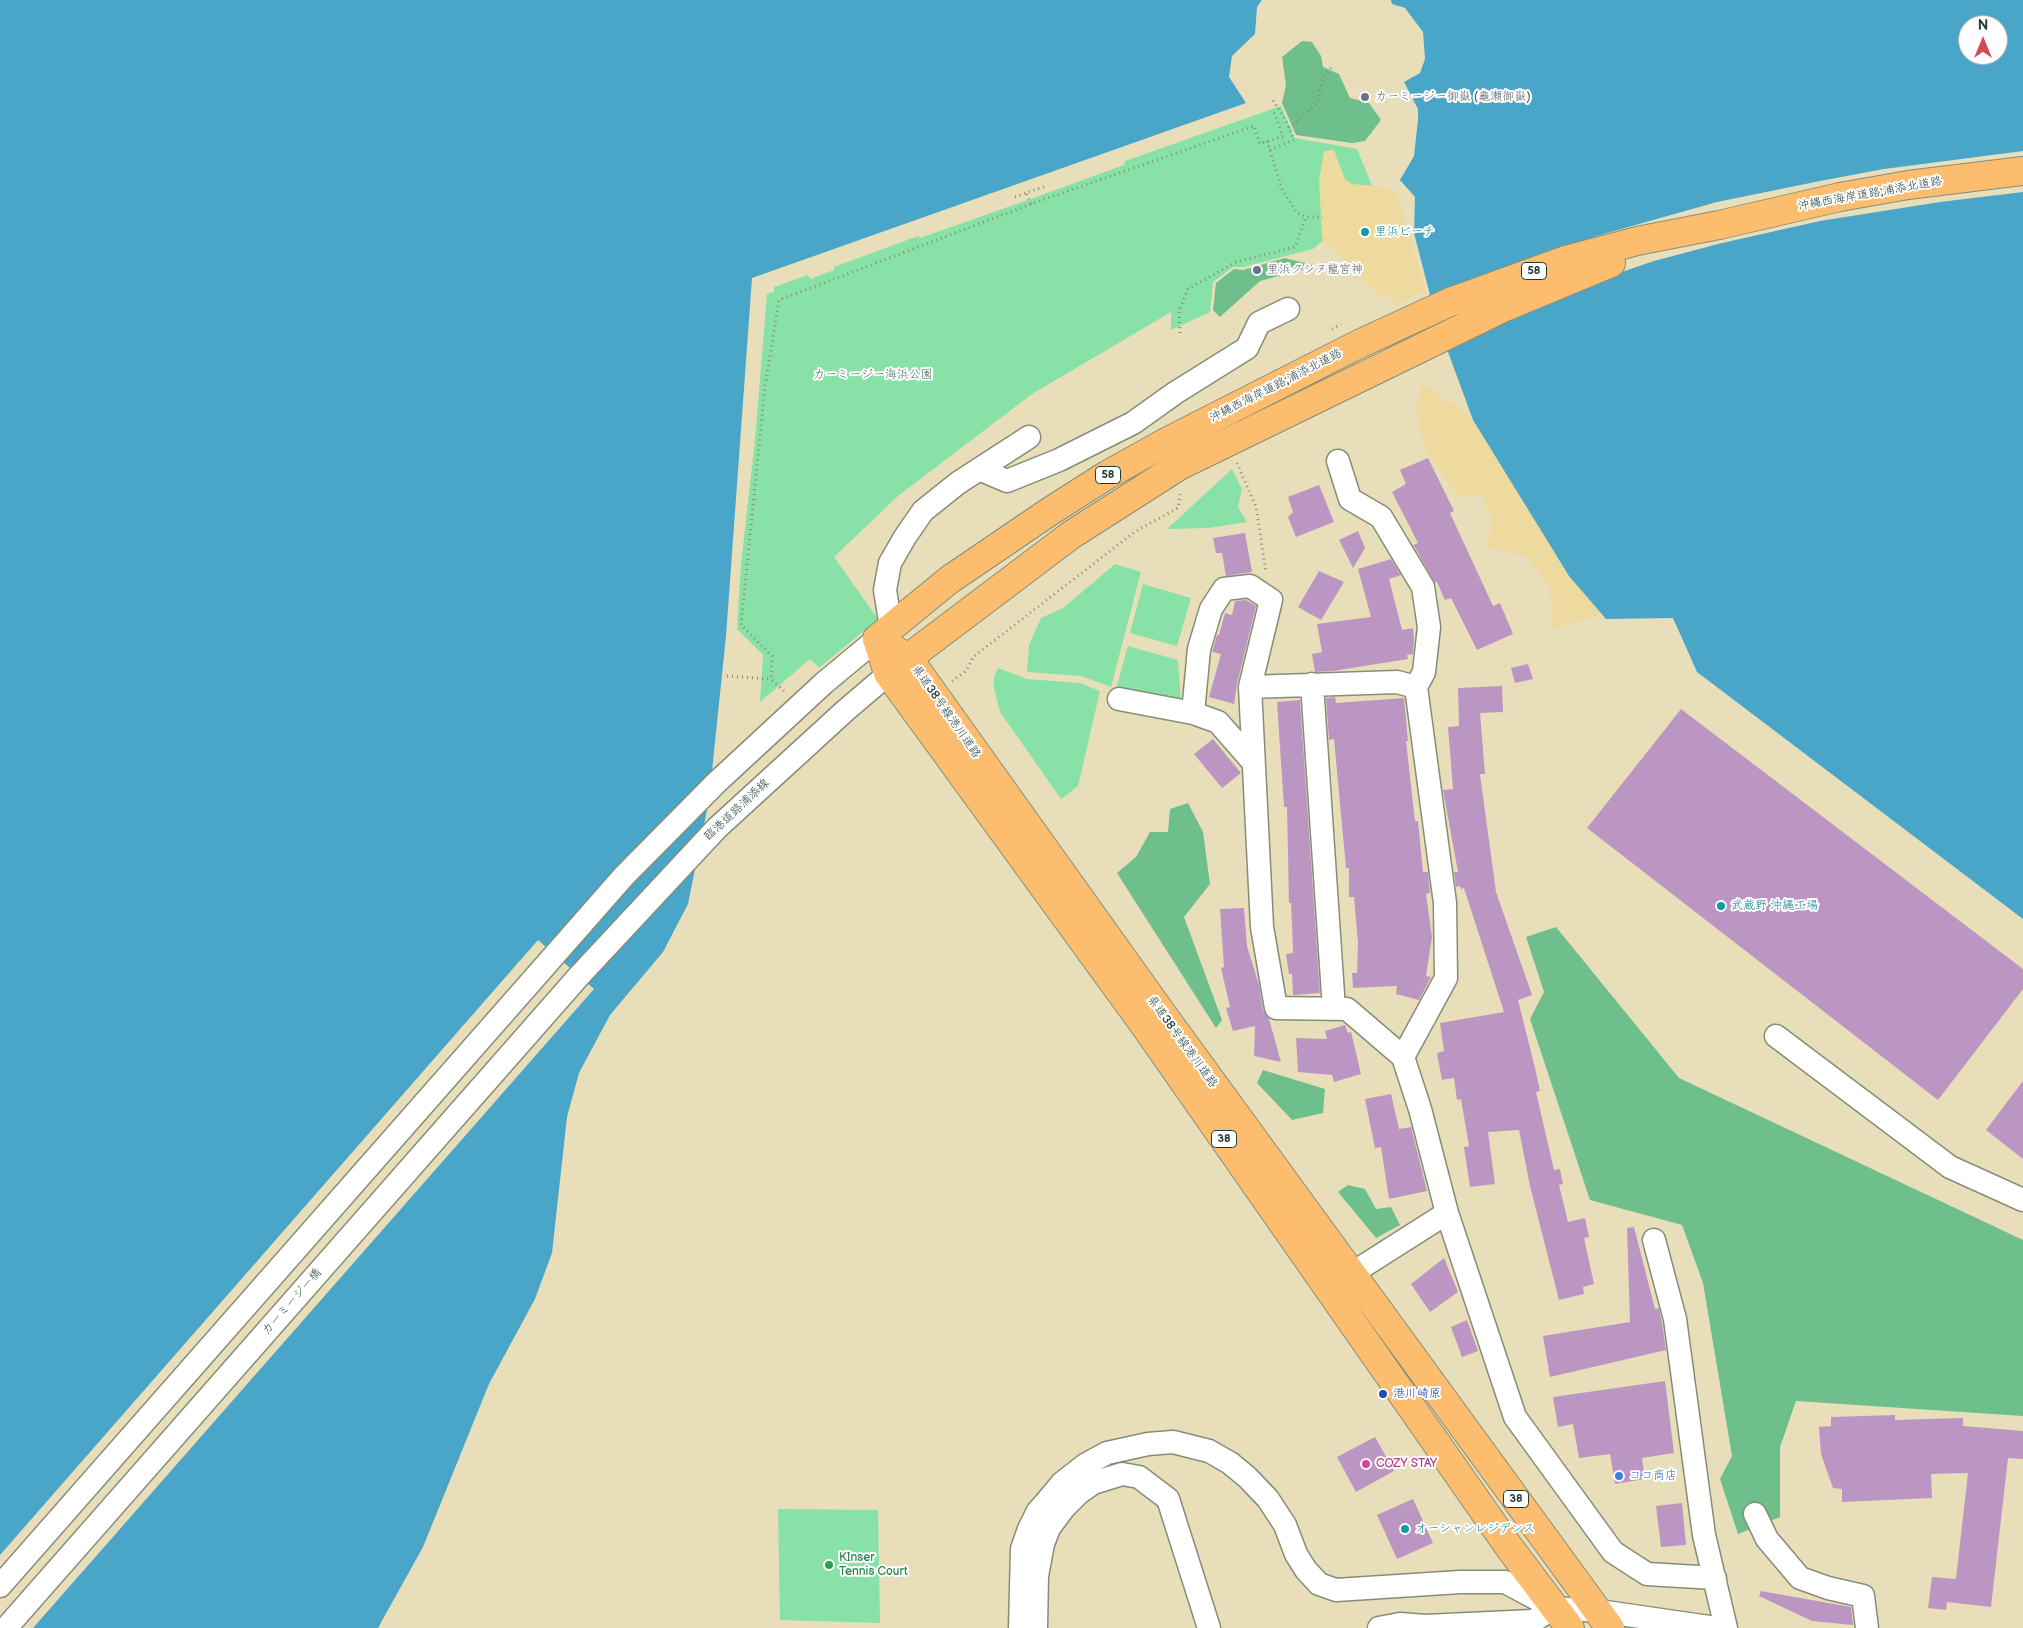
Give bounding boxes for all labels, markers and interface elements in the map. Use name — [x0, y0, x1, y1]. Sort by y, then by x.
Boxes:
north arrow — [1958, 15, 2008, 65]
text: N — [1978, 17, 1988, 34]
place label: カーミージー御嶽 (龜瀬御嶽) — [1375, 90, 1531, 104]
marker: カーミージー御嶽 (龜瀬御嶽) — [1359, 91, 1371, 103]
street label: 沖縄西海岸道路;浦添北道路 — [1797, 174, 1943, 214]
place label: 里浜ビーチ — [1375, 225, 1434, 239]
marker: 里浜ビーチ — [1359, 226, 1371, 238]
road number: 58 — [1522, 262, 1546, 280]
place label: 里浜クシヌ龍宮神 — [1267, 263, 1363, 277]
marker: 里浜クシヌ龍宮神 — [1251, 264, 1263, 276]
street label: 沖縄西海岸道路;浦添北道路 — [1207, 346, 1345, 426]
park label: カーミージー海浜公園 — [813, 368, 933, 382]
road number: 58 — [1096, 466, 1120, 484]
street label: 県道38号線港川道路 — [908, 663, 984, 761]
street label: 臨港道路浦添線 — [701, 776, 773, 844]
place label: 武蔵野 沖縄工場 — [1731, 899, 1818, 913]
marker: 武蔵野 沖縄工場 — [1715, 900, 1727, 912]
street label: 県道38号線港川道路 — [1144, 993, 1220, 1091]
road number: 38 — [1212, 1130, 1236, 1148]
street label: カーミージー橋 — [259, 1266, 325, 1338]
place label: 港川崎原 — [1393, 1387, 1441, 1401]
marker: 港川崎原 — [1377, 1388, 1389, 1400]
place label: COZY STAY — [1376, 1457, 1437, 1471]
marker: COZY STAY — [1360, 1458, 1372, 1470]
place label: ココ商店 — [1629, 1469, 1677, 1483]
marker: ココ商店 — [1613, 1470, 1625, 1482]
road number: 38 — [1504, 1490, 1528, 1508]
place label: オーシャンレジデンス — [1415, 1522, 1535, 1536]
marker: オーシャンレジデンス — [1399, 1523, 1411, 1535]
place label: KInser Tennis Court — [839, 1551, 908, 1579]
marker: KInser Tennis Court — [823, 1559, 835, 1571]

